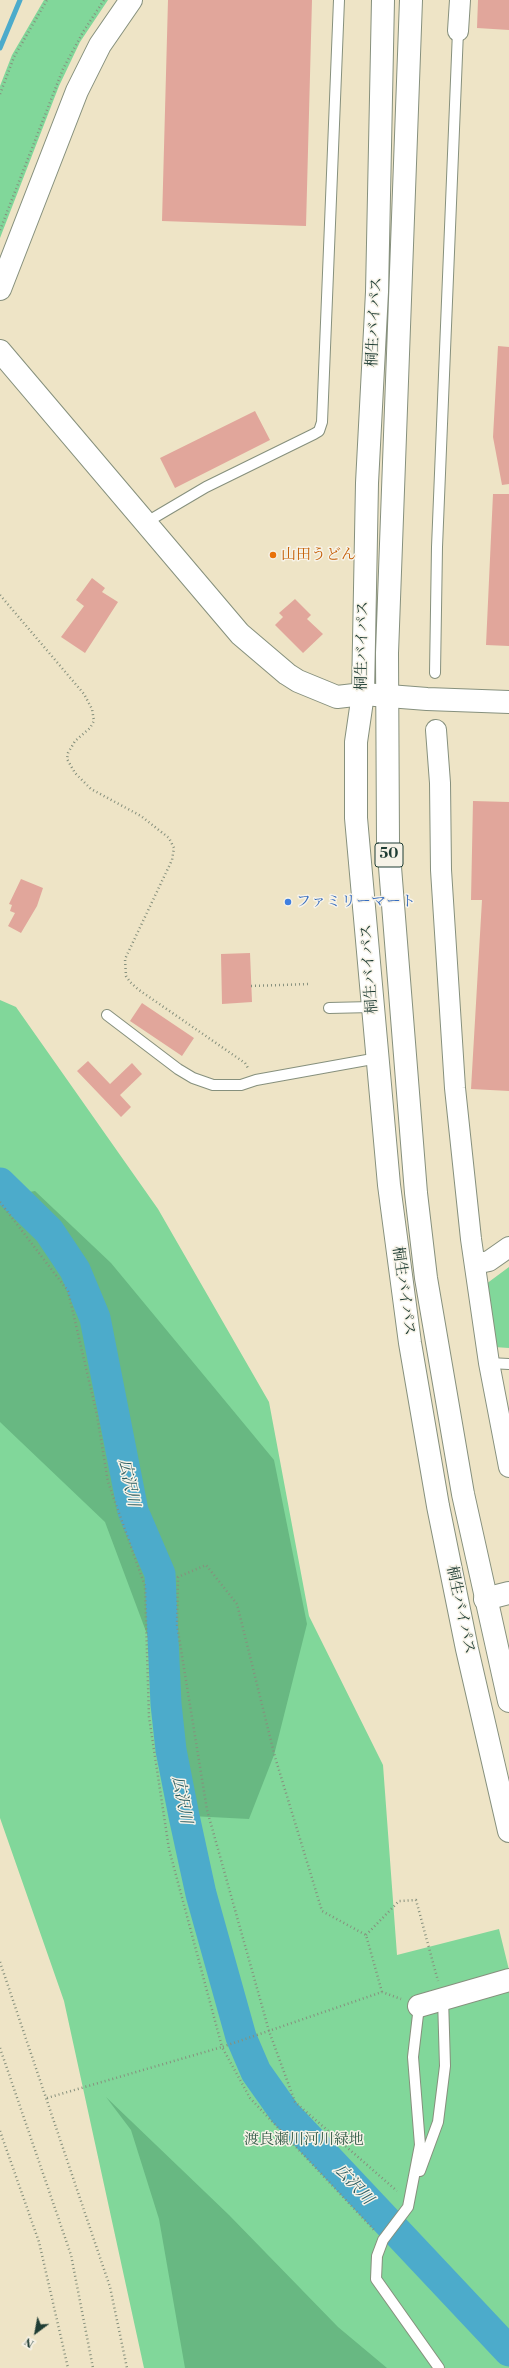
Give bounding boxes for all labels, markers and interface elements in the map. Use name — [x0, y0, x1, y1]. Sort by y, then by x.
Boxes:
street label: 桐生バイパス — [364, 277, 386, 367]
place label: 山田うどん — [281, 546, 356, 564]
marker: 山田うどん — [268, 550, 278, 560]
street label: 桐生バイパス — [353, 601, 373, 691]
road number: 50 — [375, 843, 403, 867]
place label: ファミリーマート — [296, 893, 416, 911]
marker: ファミリーマート — [283, 897, 293, 907]
street label: 桐生バイパス — [358, 923, 382, 1015]
street label: 桐生バイパス — [388, 1245, 418, 1337]
water label: 広沢川 — [114, 1458, 142, 1508]
street label: 桐生バイパス — [442, 1564, 478, 1656]
water label: 広沢川 — [167, 1775, 195, 1825]
park label: 渡良瀬川河川緑地 — [244, 2131, 364, 2149]
water label: 広沢川 — [330, 2161, 376, 2209]
north arrow — [16, 2312, 56, 2352]
text: N — [22, 2334, 37, 2350]

